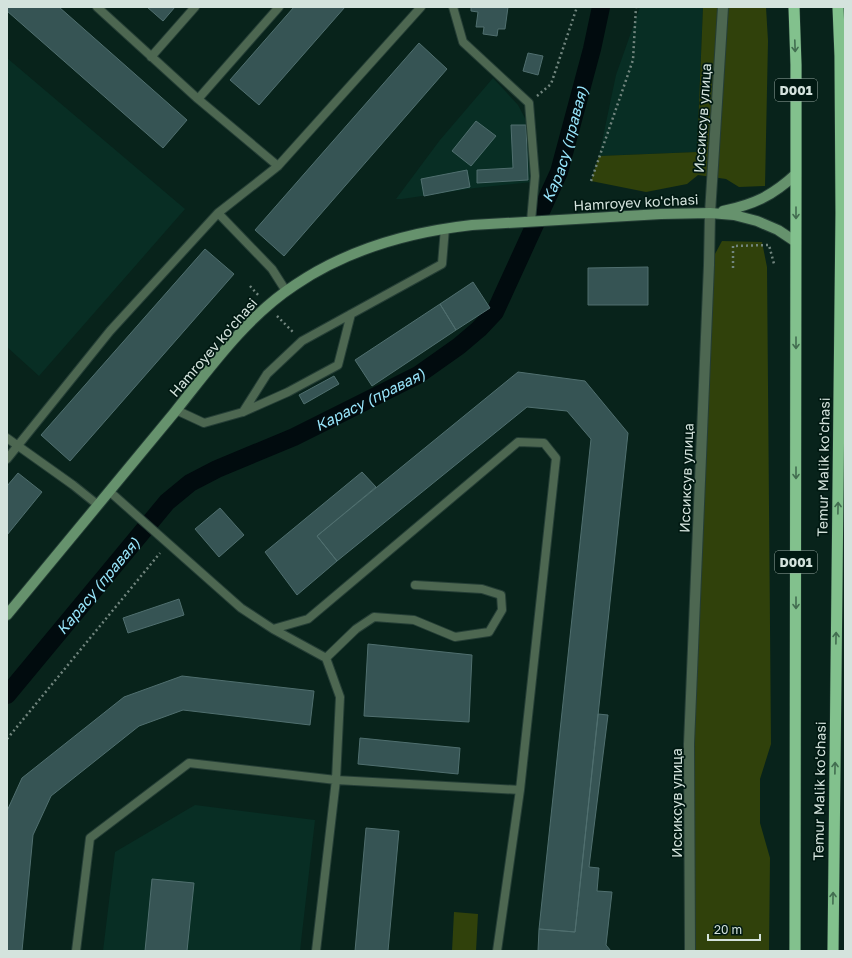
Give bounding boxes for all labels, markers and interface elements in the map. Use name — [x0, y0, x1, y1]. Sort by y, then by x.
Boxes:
one-way arrow — [791, 39, 799, 52]
street label: Иссиксув улица — [690, 63, 714, 173]
road number: D001 — [775, 79, 817, 101]
water label: Карасу (правая) — [538, 84, 591, 205]
street label: Hamroyev ko'chasi — [573, 190, 699, 214]
one-way arrow — [792, 206, 800, 219]
street label: Hamroyev ko'chasi — [165, 294, 261, 400]
one-way arrow — [792, 336, 800, 349]
water label: Карасу (правая) — [312, 364, 428, 434]
street label: Temur Malik ko'chasi — [813, 397, 833, 537]
street label: Иссиксув улица — [676, 423, 696, 533]
one-way arrow — [792, 466, 800, 479]
one-way arrow — [834, 502, 842, 515]
water label: Карасу (правая) — [52, 533, 143, 638]
road number: D001 — [775, 551, 817, 573]
one-way arrow — [792, 596, 800, 609]
one-way arrow — [832, 632, 840, 645]
street label: Temur Malik ko'chasi — [809, 721, 829, 861]
street label: Иссиксув улица — [668, 748, 685, 858]
one-way arrow — [831, 762, 839, 775]
one-way arrow — [829, 892, 837, 905]
scale bar — [708, 916, 760, 942]
text: 20 m — [714, 922, 742, 937]

